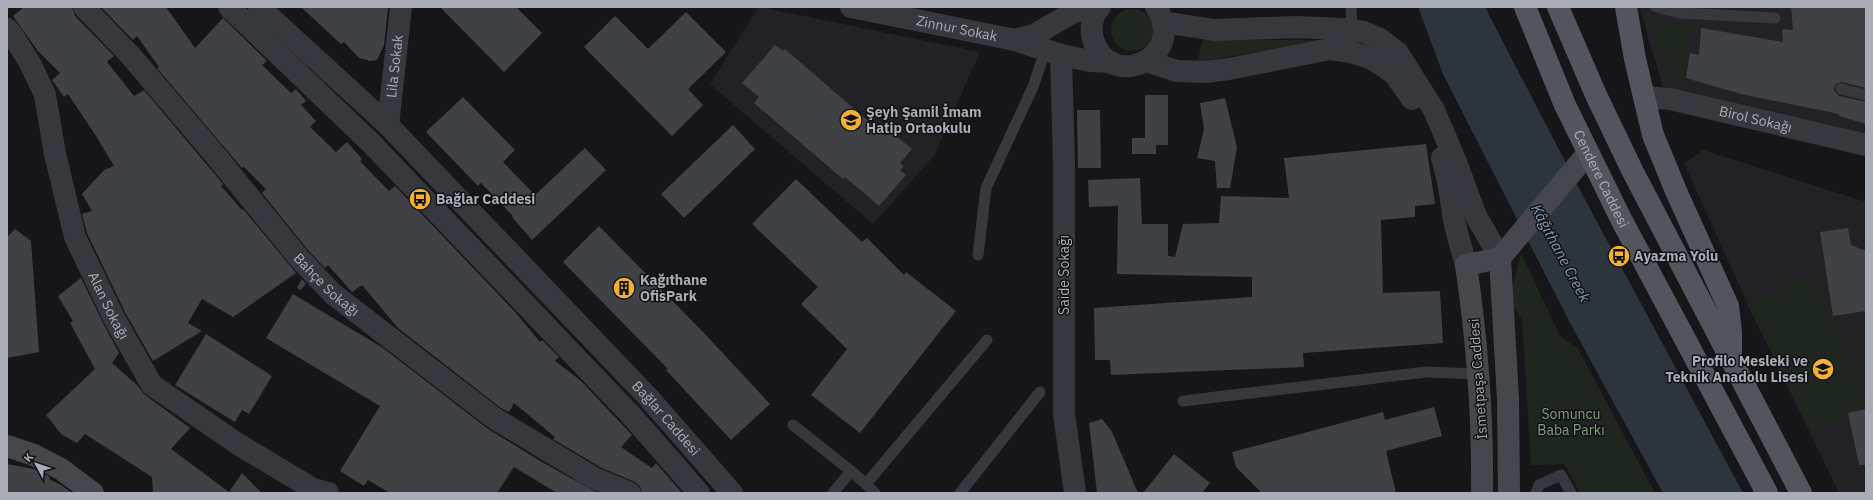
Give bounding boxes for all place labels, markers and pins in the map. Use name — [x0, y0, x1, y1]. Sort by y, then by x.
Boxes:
place label: Şeyh Şamil İmam Hatip Ortaokulu — [866, 103, 981, 137]
school or university icon: Şeyh Şamil İmam Hatip Ortaokulu — [838, 107, 864, 133]
bus stop icon: Bağlar Caddesi — [407, 186, 433, 212]
place label: Bağlar Caddesi — [436, 190, 535, 208]
bus stop icon: Ayazma Yolu — [1606, 243, 1632, 269]
place label: Ayazma Yolu — [1634, 247, 1718, 265]
place label: Kağıthane OfisPark — [640, 271, 707, 305]
building icon: Kağıthane OfisPark — [611, 275, 637, 301]
place label: Profilo Mesleki ve Teknik Anadolu Lisesi — [1665, 352, 1808, 386]
school or university icon: Profilo Mesleki ve Teknik Anadolu Lisesi — [1810, 356, 1836, 382]

